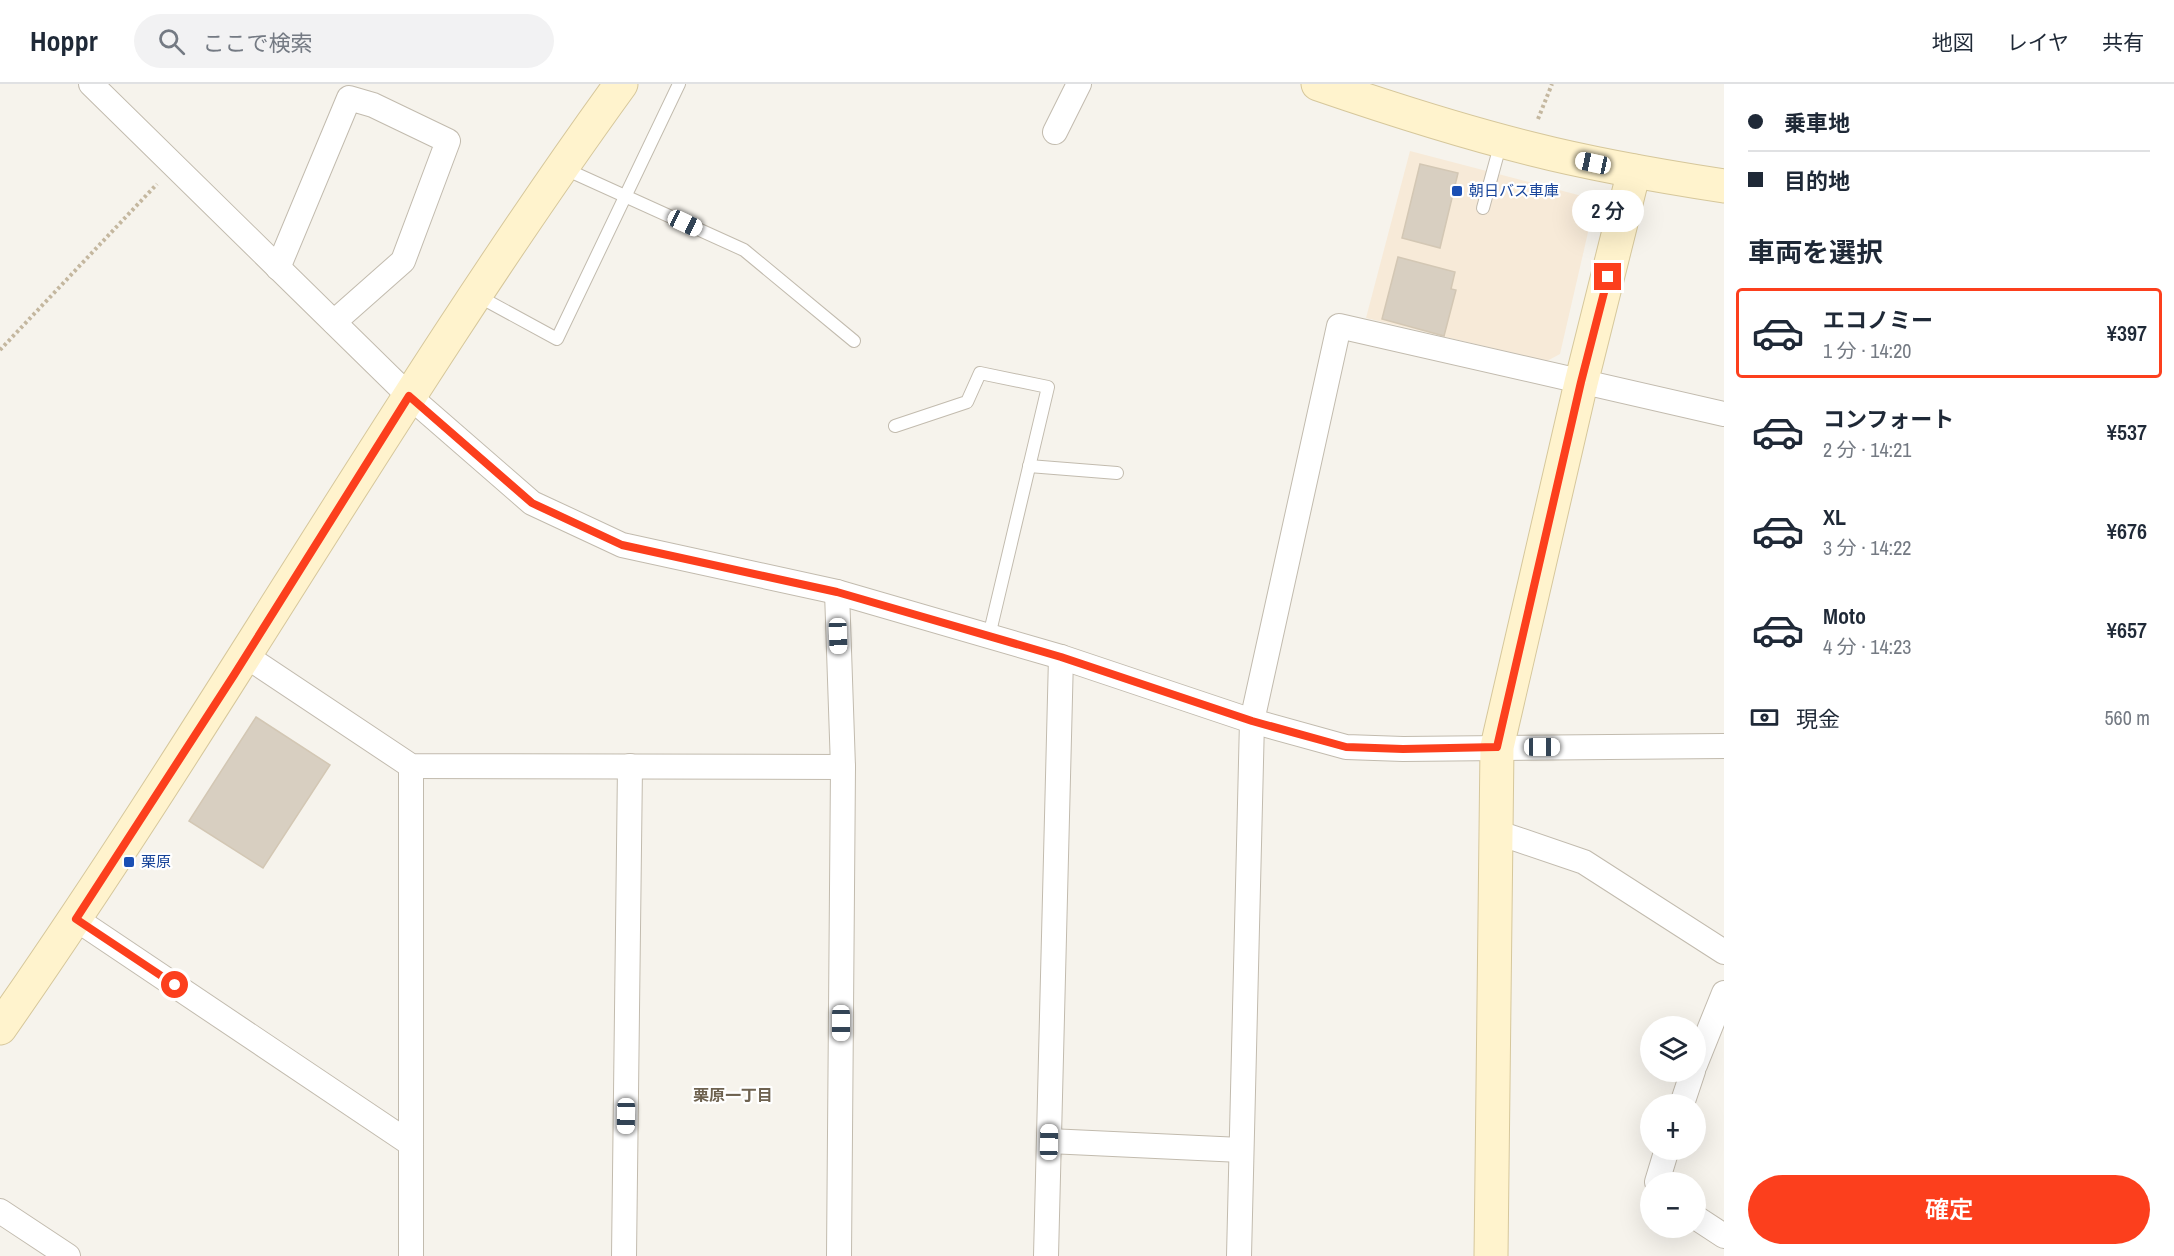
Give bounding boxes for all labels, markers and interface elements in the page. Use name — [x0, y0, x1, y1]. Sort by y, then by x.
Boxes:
search box — [134, 14, 554, 68]
text: Hoppr — [30, 22, 98, 60]
icon: search — [155, 25, 188, 58]
text: ここで検索 — [203, 28, 313, 58]
text: 地図 — [1932, 28, 1974, 57]
text: レイヤ — [2007, 28, 2069, 57]
text: 共有 — [2102, 28, 2144, 57]
text: 乗車地 — [1784, 108, 1850, 138]
car — [1574, 150, 1612, 176]
text: 目的地 — [1784, 166, 1850, 196]
place label: 朝日バス車庫 — [1469, 180, 1559, 201]
marker: 朝日バス車庫 — [1450, 184, 1464, 198]
callout: 2 分 — [1572, 190, 1644, 232]
text: 2 分 — [1591, 197, 1625, 224]
car — [665, 207, 705, 239]
text: 車両を選択 — [1748, 234, 1883, 270]
route end — [1594, 263, 1621, 290]
text: エコノミー — [1823, 305, 1933, 335]
icon: car — [1751, 306, 1805, 360]
text: ¥397 — [2107, 318, 2147, 348]
text: 1 分 · 14:20 — [1823, 337, 1911, 364]
text: コンフォート — [1823, 404, 1954, 434]
icon: car — [1751, 405, 1805, 459]
text: ¥537 — [2107, 417, 2147, 447]
text: 2 分 · 14:21 — [1823, 436, 1911, 463]
text: XL — [1823, 502, 1846, 532]
icon: car — [1751, 504, 1805, 558]
text: ¥676 — [2107, 516, 2147, 546]
text: 3 分 · 14:22 — [1823, 534, 1911, 561]
text: Moto — [1823, 601, 1866, 631]
icon: car — [1751, 603, 1805, 657]
text: ¥657 — [2107, 615, 2147, 645]
car — [828, 618, 848, 654]
text: 4 分 · 14:23 — [1823, 633, 1911, 660]
icon: cash — [1748, 701, 1781, 734]
text: 現金 — [1796, 704, 1840, 734]
text: 560 m — [2104, 704, 2150, 731]
car — [1524, 738, 1560, 756]
place label: 栗原 — [141, 851, 171, 872]
marker: 栗原 — [122, 855, 136, 869]
route start — [161, 971, 188, 998]
car — [832, 1005, 850, 1041]
map controls — [1640, 1016, 1706, 1238]
button: layers — [1640, 1016, 1706, 1082]
district label: 栗原一丁目 — [693, 1084, 773, 1106]
button: + — [1640, 1094, 1706, 1160]
car — [617, 1098, 635, 1134]
car — [1040, 1124, 1058, 1160]
button: − — [1640, 1172, 1706, 1238]
button: 確定 — [1748, 1175, 2150, 1244]

